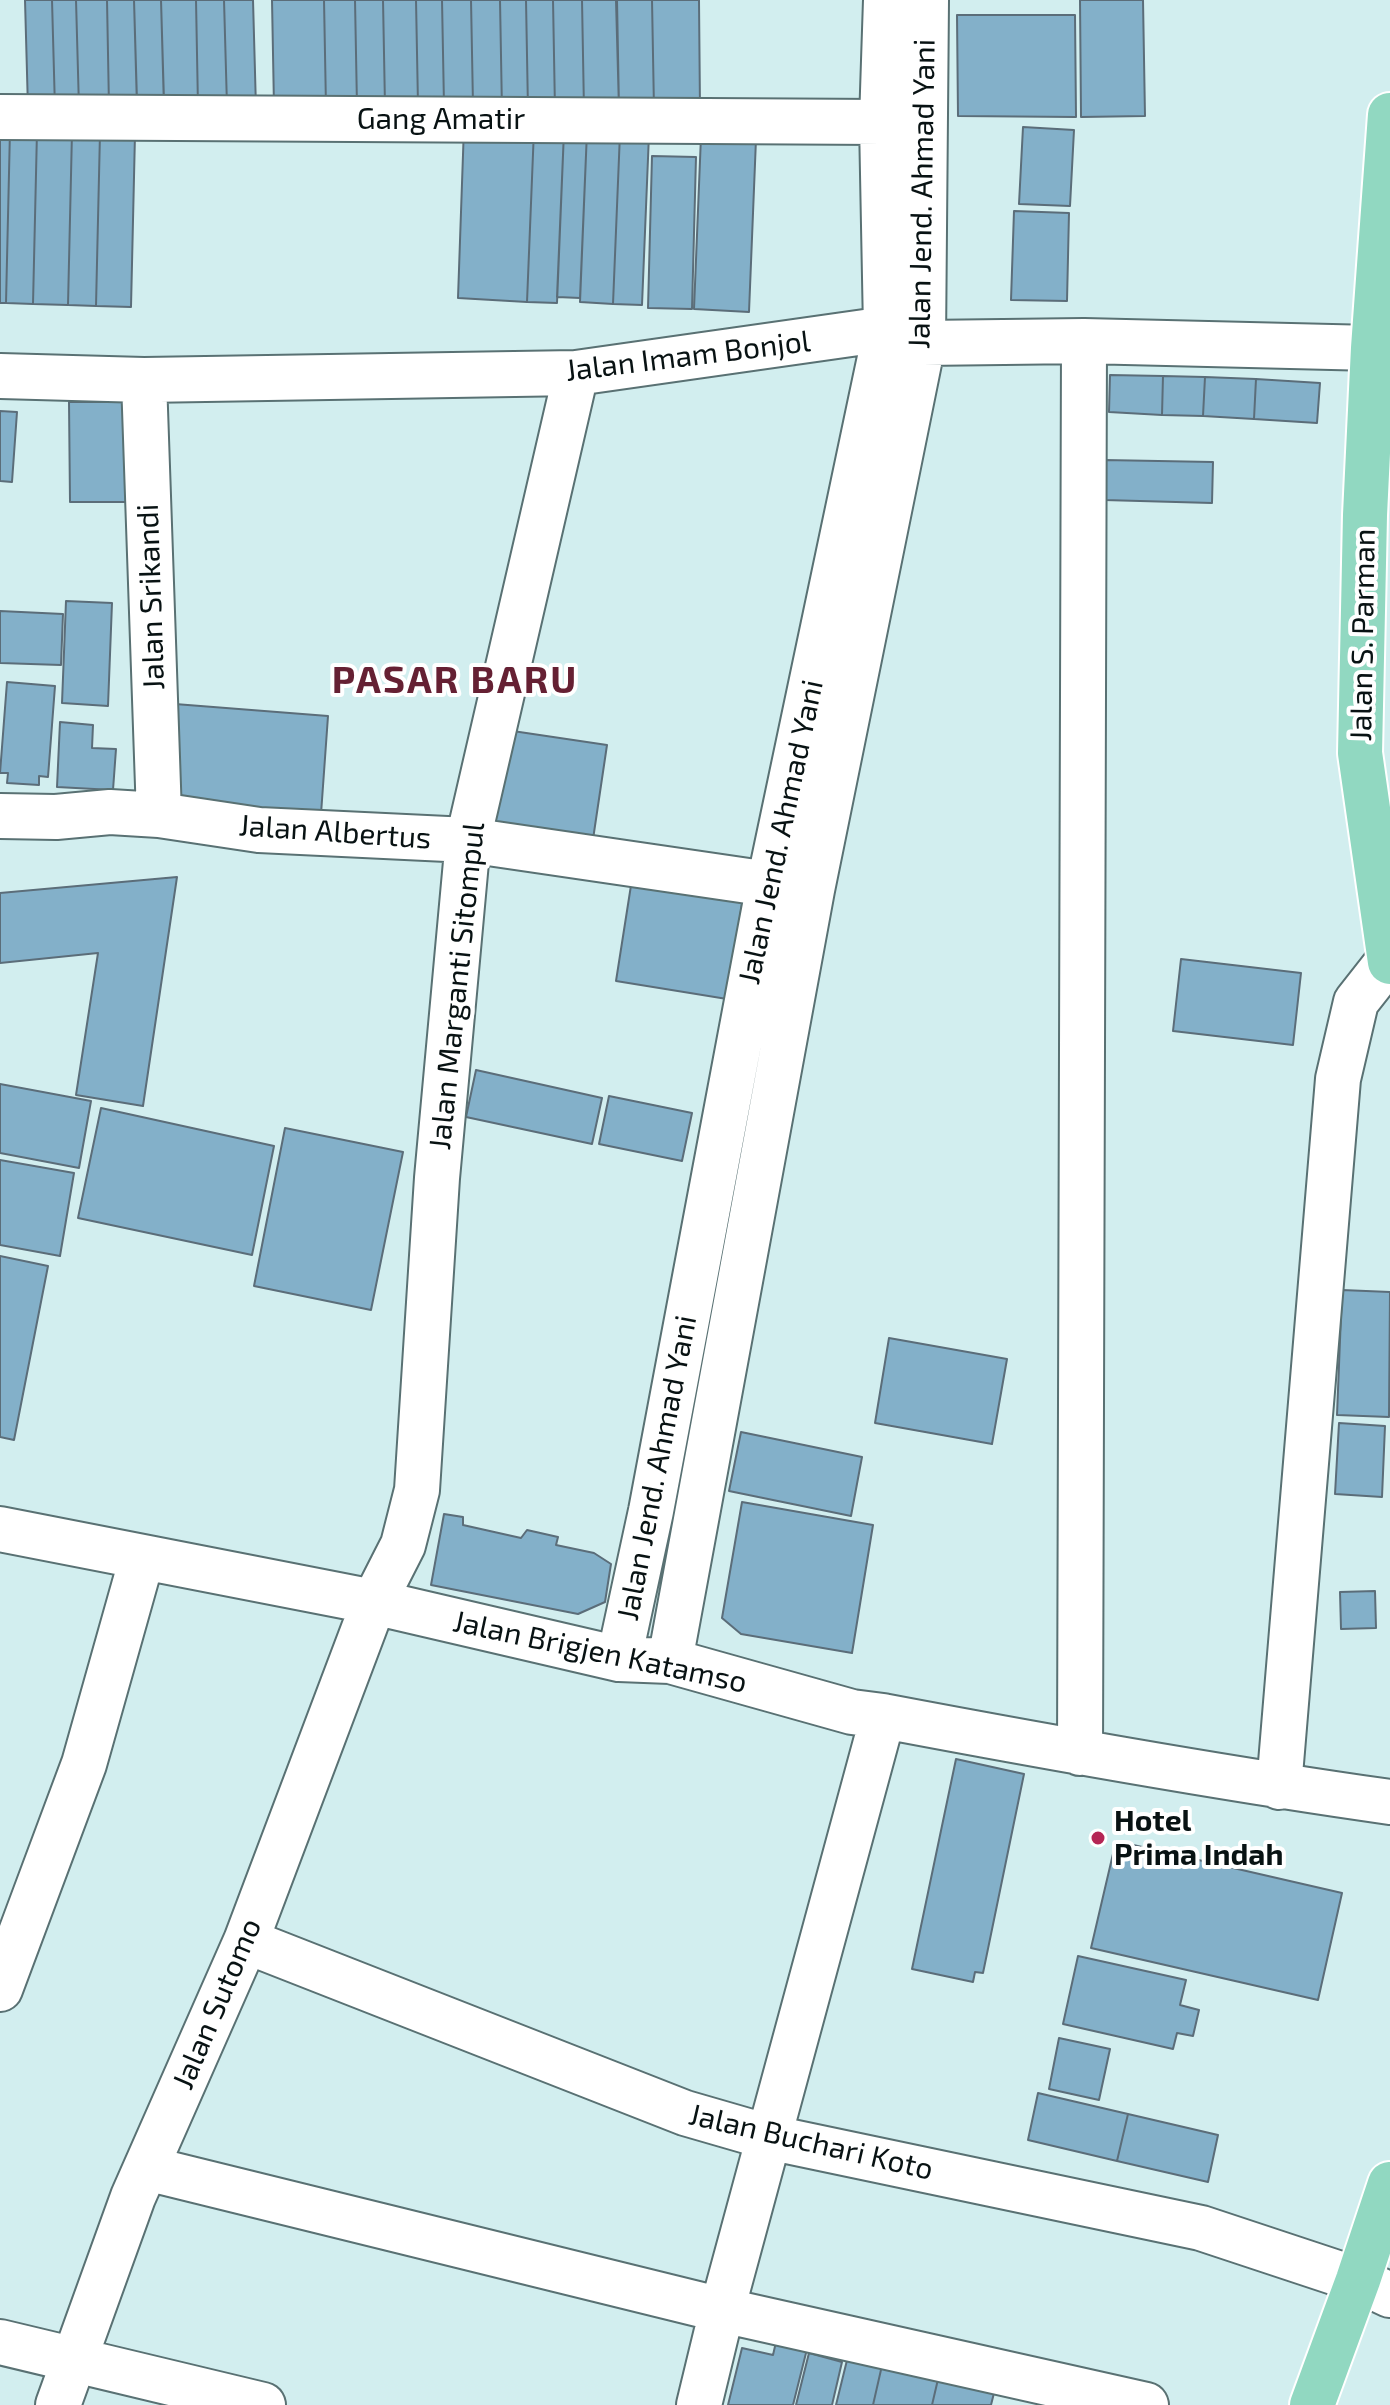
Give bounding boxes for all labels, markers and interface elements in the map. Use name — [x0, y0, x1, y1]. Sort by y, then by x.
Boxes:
street label: Jalan Jend. Ahmad Yani — [901, 39, 943, 349]
street label: Gang Amatir — [357, 101, 525, 137]
street label: Jalan Imam Bonjol — [564, 323, 812, 389]
street label: Jalan Srikandi — [130, 503, 172, 691]
street label: Jalan S. Parman — [1343, 528, 1383, 742]
district label: PASAR BARU — [332, 657, 578, 703]
street label: Jalan Jend. Ahmad Yani — [731, 677, 831, 987]
street label: Jalan Albertus — [238, 807, 432, 857]
street label: Jalan Marganti Sitompul — [422, 820, 492, 1152]
street label: Jalan Jend. Ahmad Yani — [610, 1312, 704, 1624]
street label: Jalan Brigjen Katamso — [450, 1603, 750, 1701]
place label: Hotel Prima Indah — [1114, 1803, 1283, 1874]
marker: Hotel Prima Indah — [1089, 1829, 1107, 1847]
street label: Jalan Sutomo — [165, 1913, 269, 2095]
street label: Jalan Buchari Koto — [685, 2096, 937, 2188]

